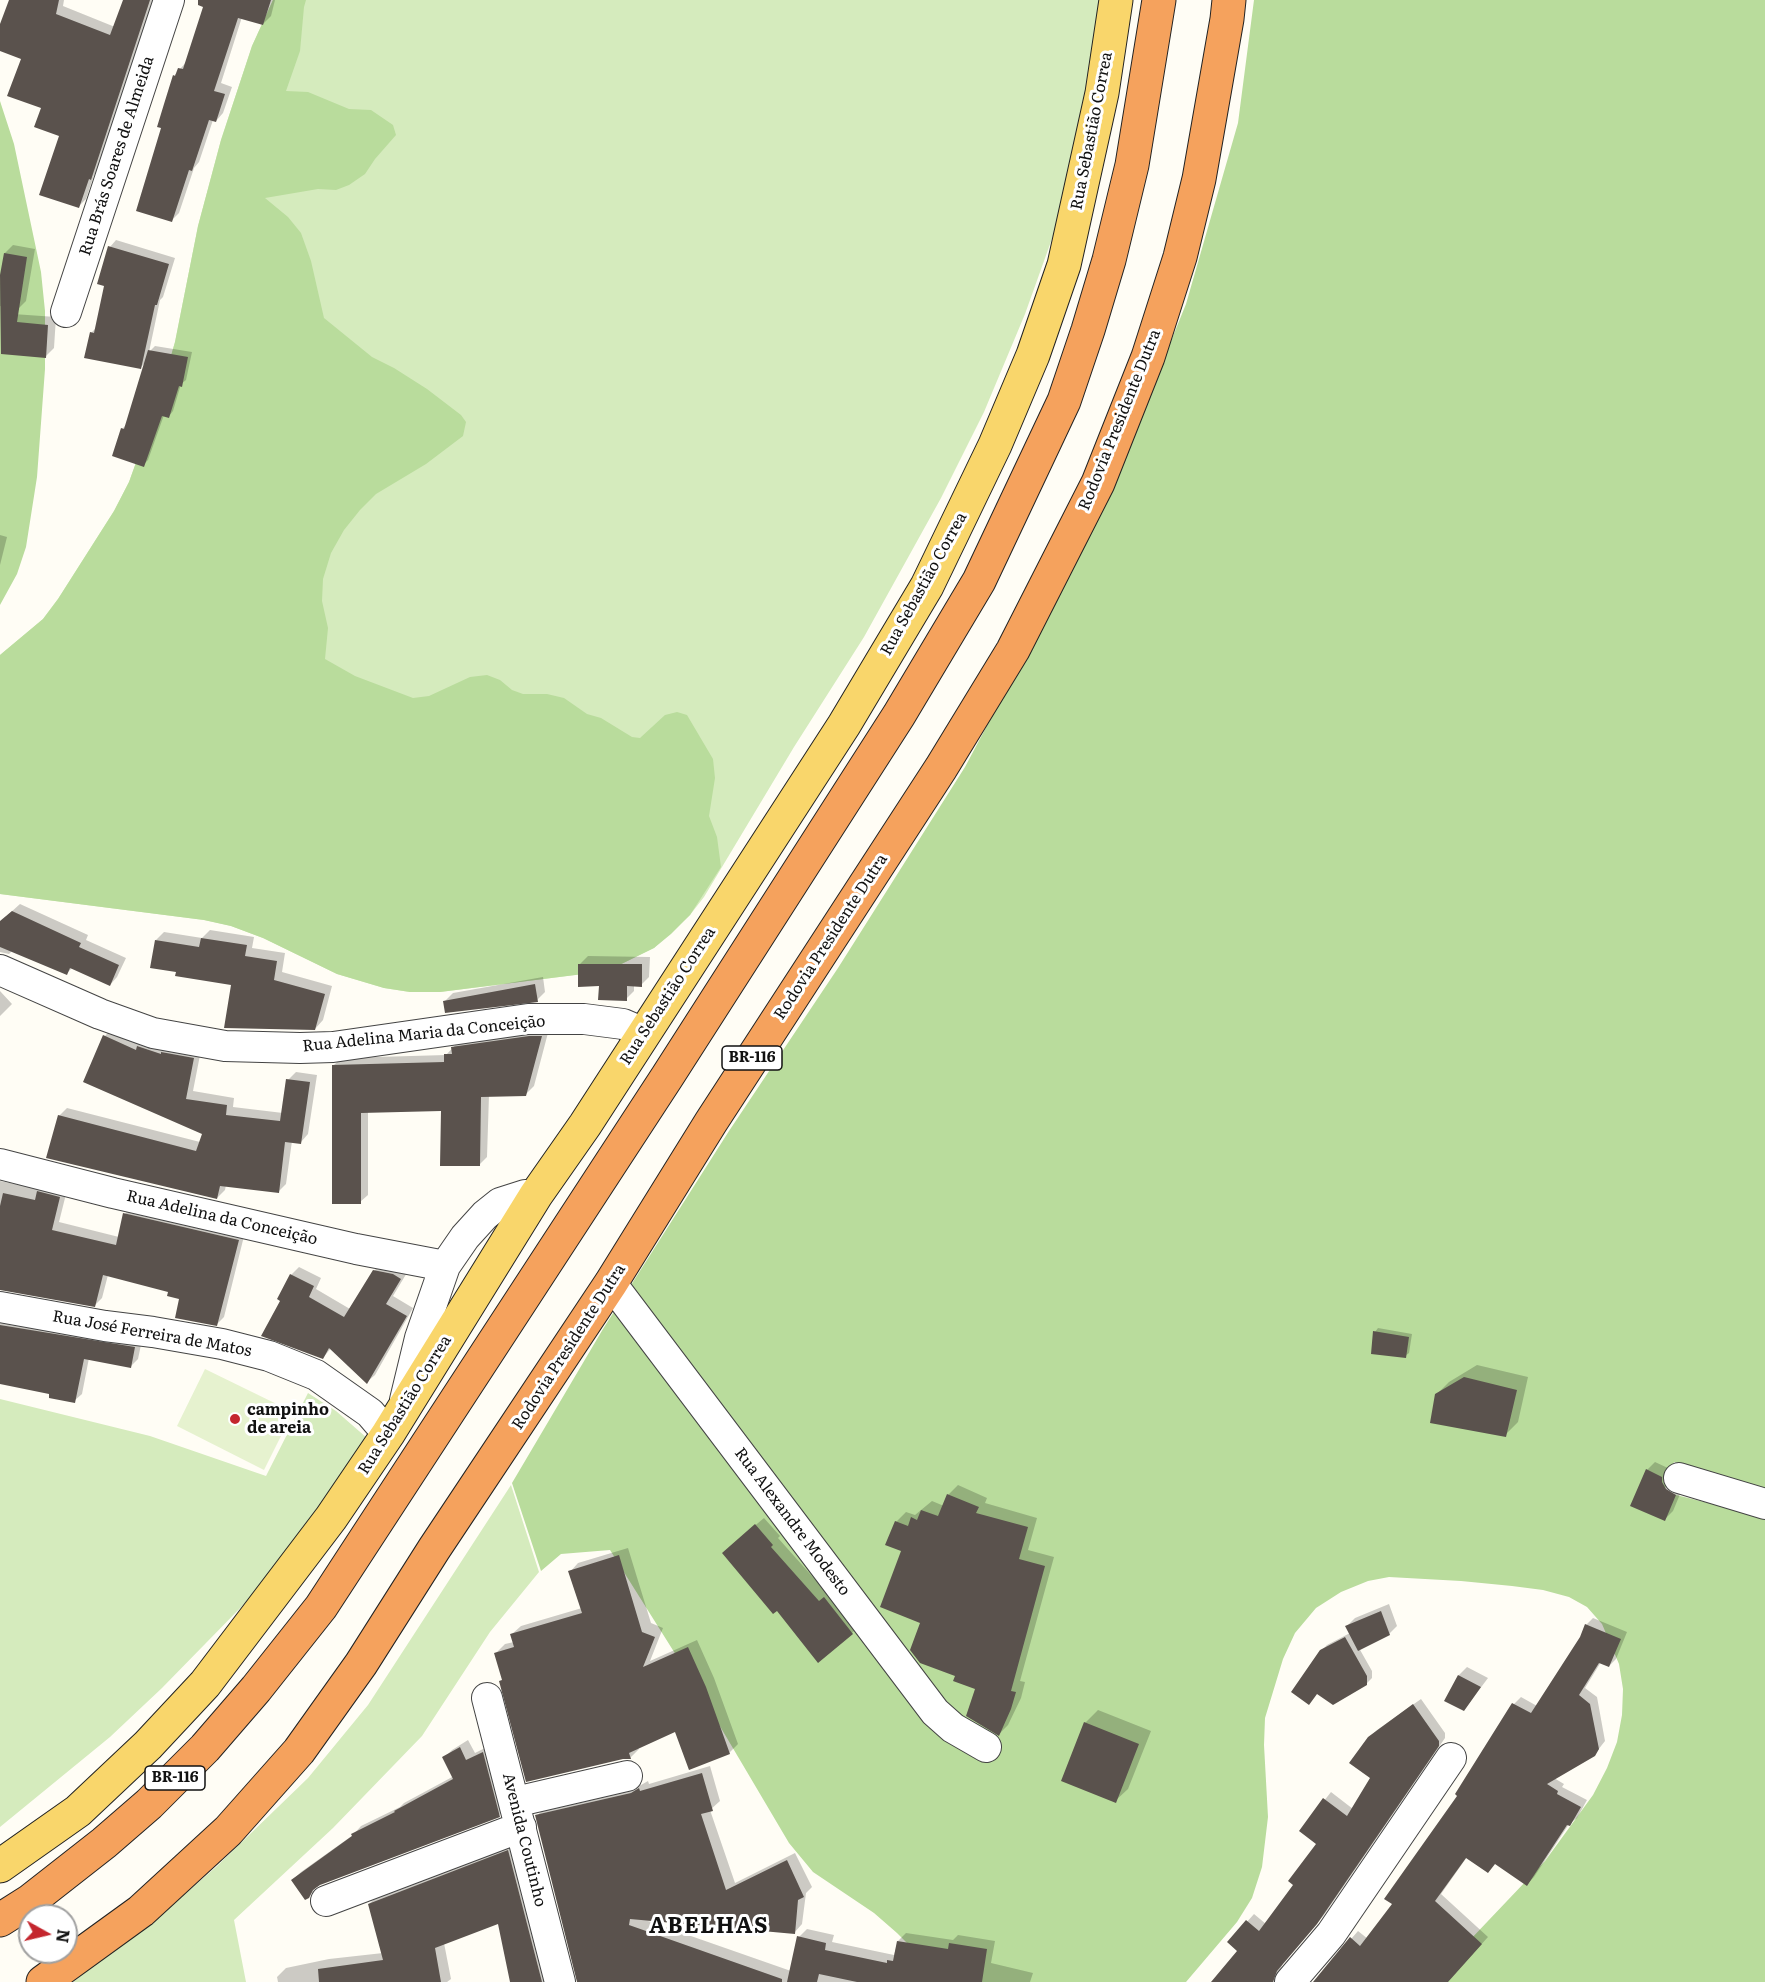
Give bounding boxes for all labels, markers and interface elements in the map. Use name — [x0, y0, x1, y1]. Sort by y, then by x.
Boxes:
street label: Rua Sebastião Correa — [1067, 50, 1117, 212]
street label: Rua Brás Soares de Almeida — [76, 54, 158, 258]
street label: Rodovia Presidente Dutra — [1075, 327, 1165, 513]
street label: Rua Sebastião Correa — [877, 509, 971, 659]
street label: Rodovia Presidente Dutra — [770, 851, 892, 1023]
street label: Rua Sebastião Correa — [616, 923, 720, 1069]
street label: Rua Adelina Maria da Conceição — [302, 1012, 546, 1056]
road number: BR-116 — [722, 1046, 782, 1070]
street label: Rua Adelina da Conceição — [125, 1187, 319, 1249]
street label: Rodovia Presidente Dutra — [508, 1261, 630, 1433]
street label: Rua José Ferreira de Matos — [51, 1307, 253, 1361]
street label: Rua Sebastião Correa — [354, 1332, 456, 1478]
place label: campinho de areia — [247, 1400, 329, 1438]
marker: campinho de areia — [228, 1412, 242, 1426]
street label: Rua Alexandre Modesto — [730, 1444, 854, 1600]
road number: BR-116 — [145, 1766, 205, 1790]
street label: Avenida Coutinho — [498, 1771, 550, 1909]
north arrow — [18, 1904, 78, 1964]
district label: ABELHAS — [649, 1914, 769, 1940]
text: N — [51, 1928, 77, 1945]

